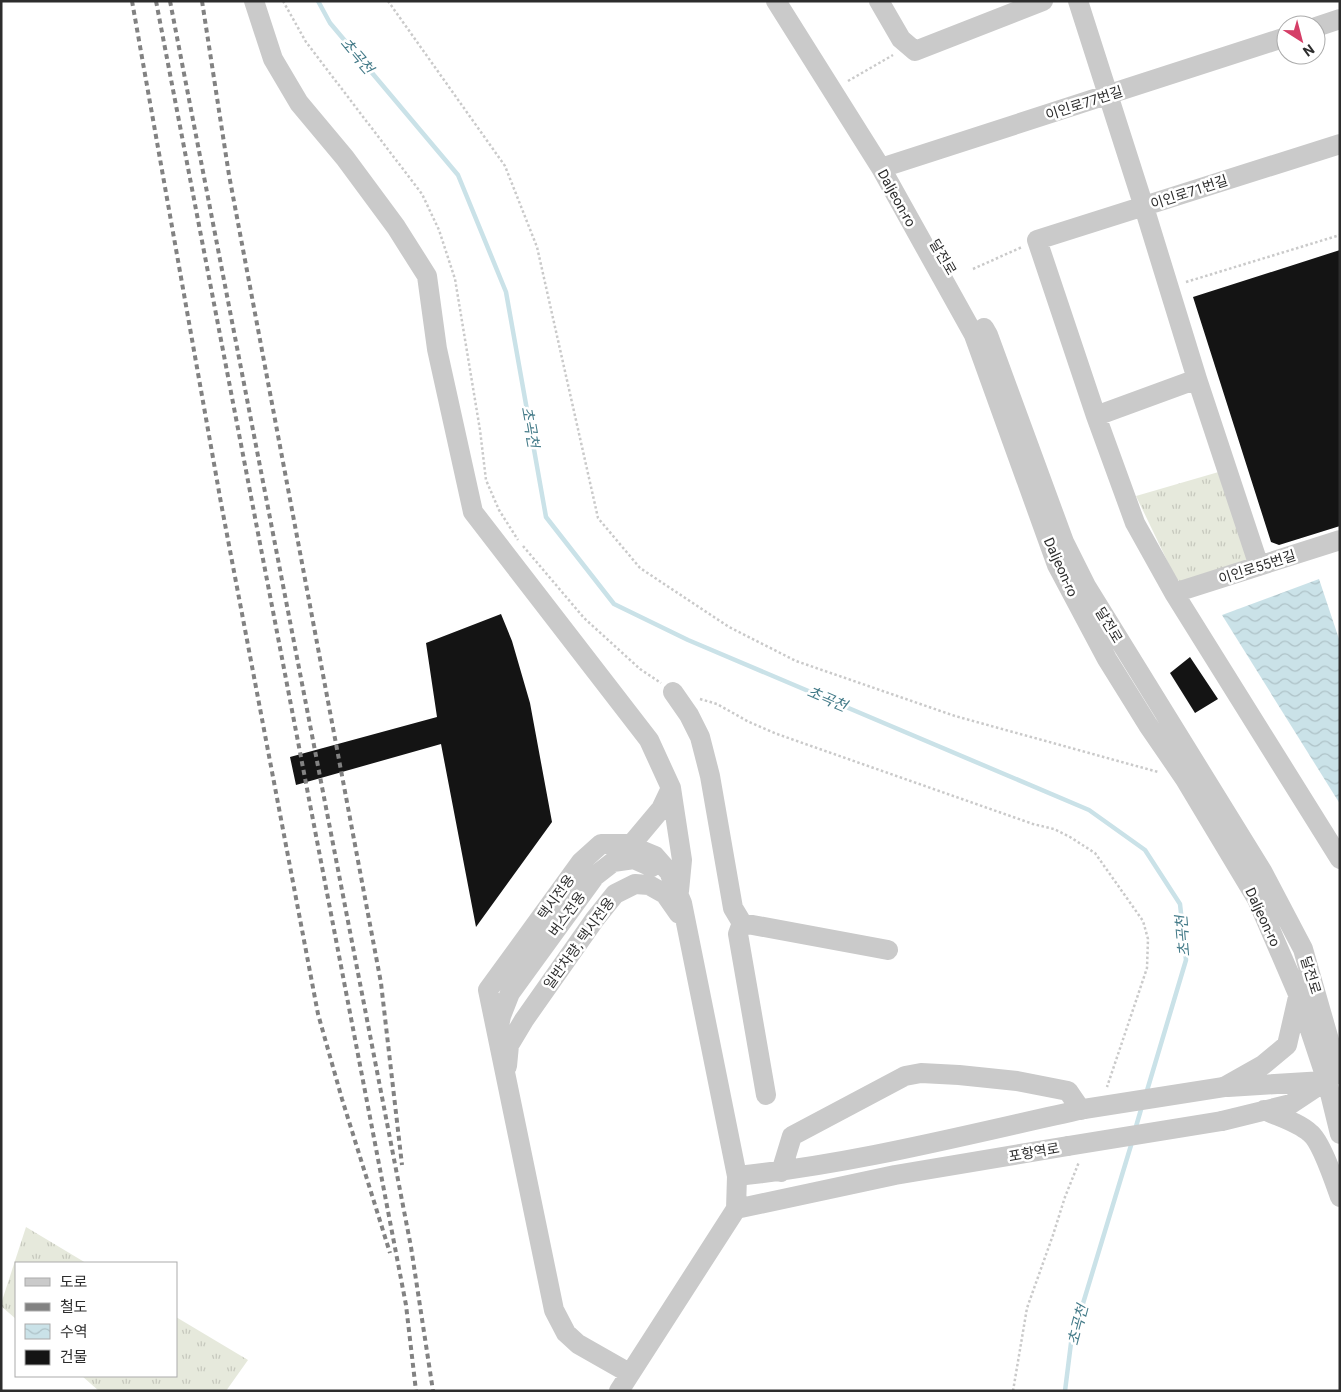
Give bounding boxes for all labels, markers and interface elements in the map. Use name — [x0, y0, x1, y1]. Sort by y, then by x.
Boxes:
north arrow — [1276, 15, 1326, 65]
water label: 초곡천 — [337, 34, 379, 79]
text: N — [1300, 41, 1317, 60]
street label: 이인로77번길 — [1043, 83, 1125, 123]
street label: Daljeon-ro — [875, 166, 919, 230]
street label: 이인로71번길 — [1148, 172, 1230, 212]
street label: 달전로 — [926, 236, 960, 278]
water label: 초곡천 — [518, 405, 543, 451]
street label: Daljeon-ro — [1041, 535, 1081, 599]
street label: 이인로55번길 — [1216, 547, 1298, 587]
street label: 달전로 — [1092, 604, 1126, 646]
water label: 초곡천 — [804, 683, 852, 716]
street label: 택시전용 — [534, 871, 578, 923]
street label: Daljeon-ro — [1242, 885, 1284, 949]
street label: 버스전용 — [545, 888, 589, 940]
street label: 일반차량, 택시전용 — [540, 894, 618, 992]
water label: 초곡천 — [1172, 912, 1194, 957]
street label: 달전로 — [1298, 954, 1324, 996]
street label: 포항역로 — [1007, 1140, 1061, 1164]
legend — [15, 1262, 178, 1377]
text: 도로 — [60, 1273, 88, 1291]
text: 철도 — [60, 1298, 88, 1316]
water label: 초곡천 — [1064, 1301, 1093, 1347]
text: 수역 — [60, 1323, 88, 1341]
text: 건물 — [60, 1348, 88, 1366]

